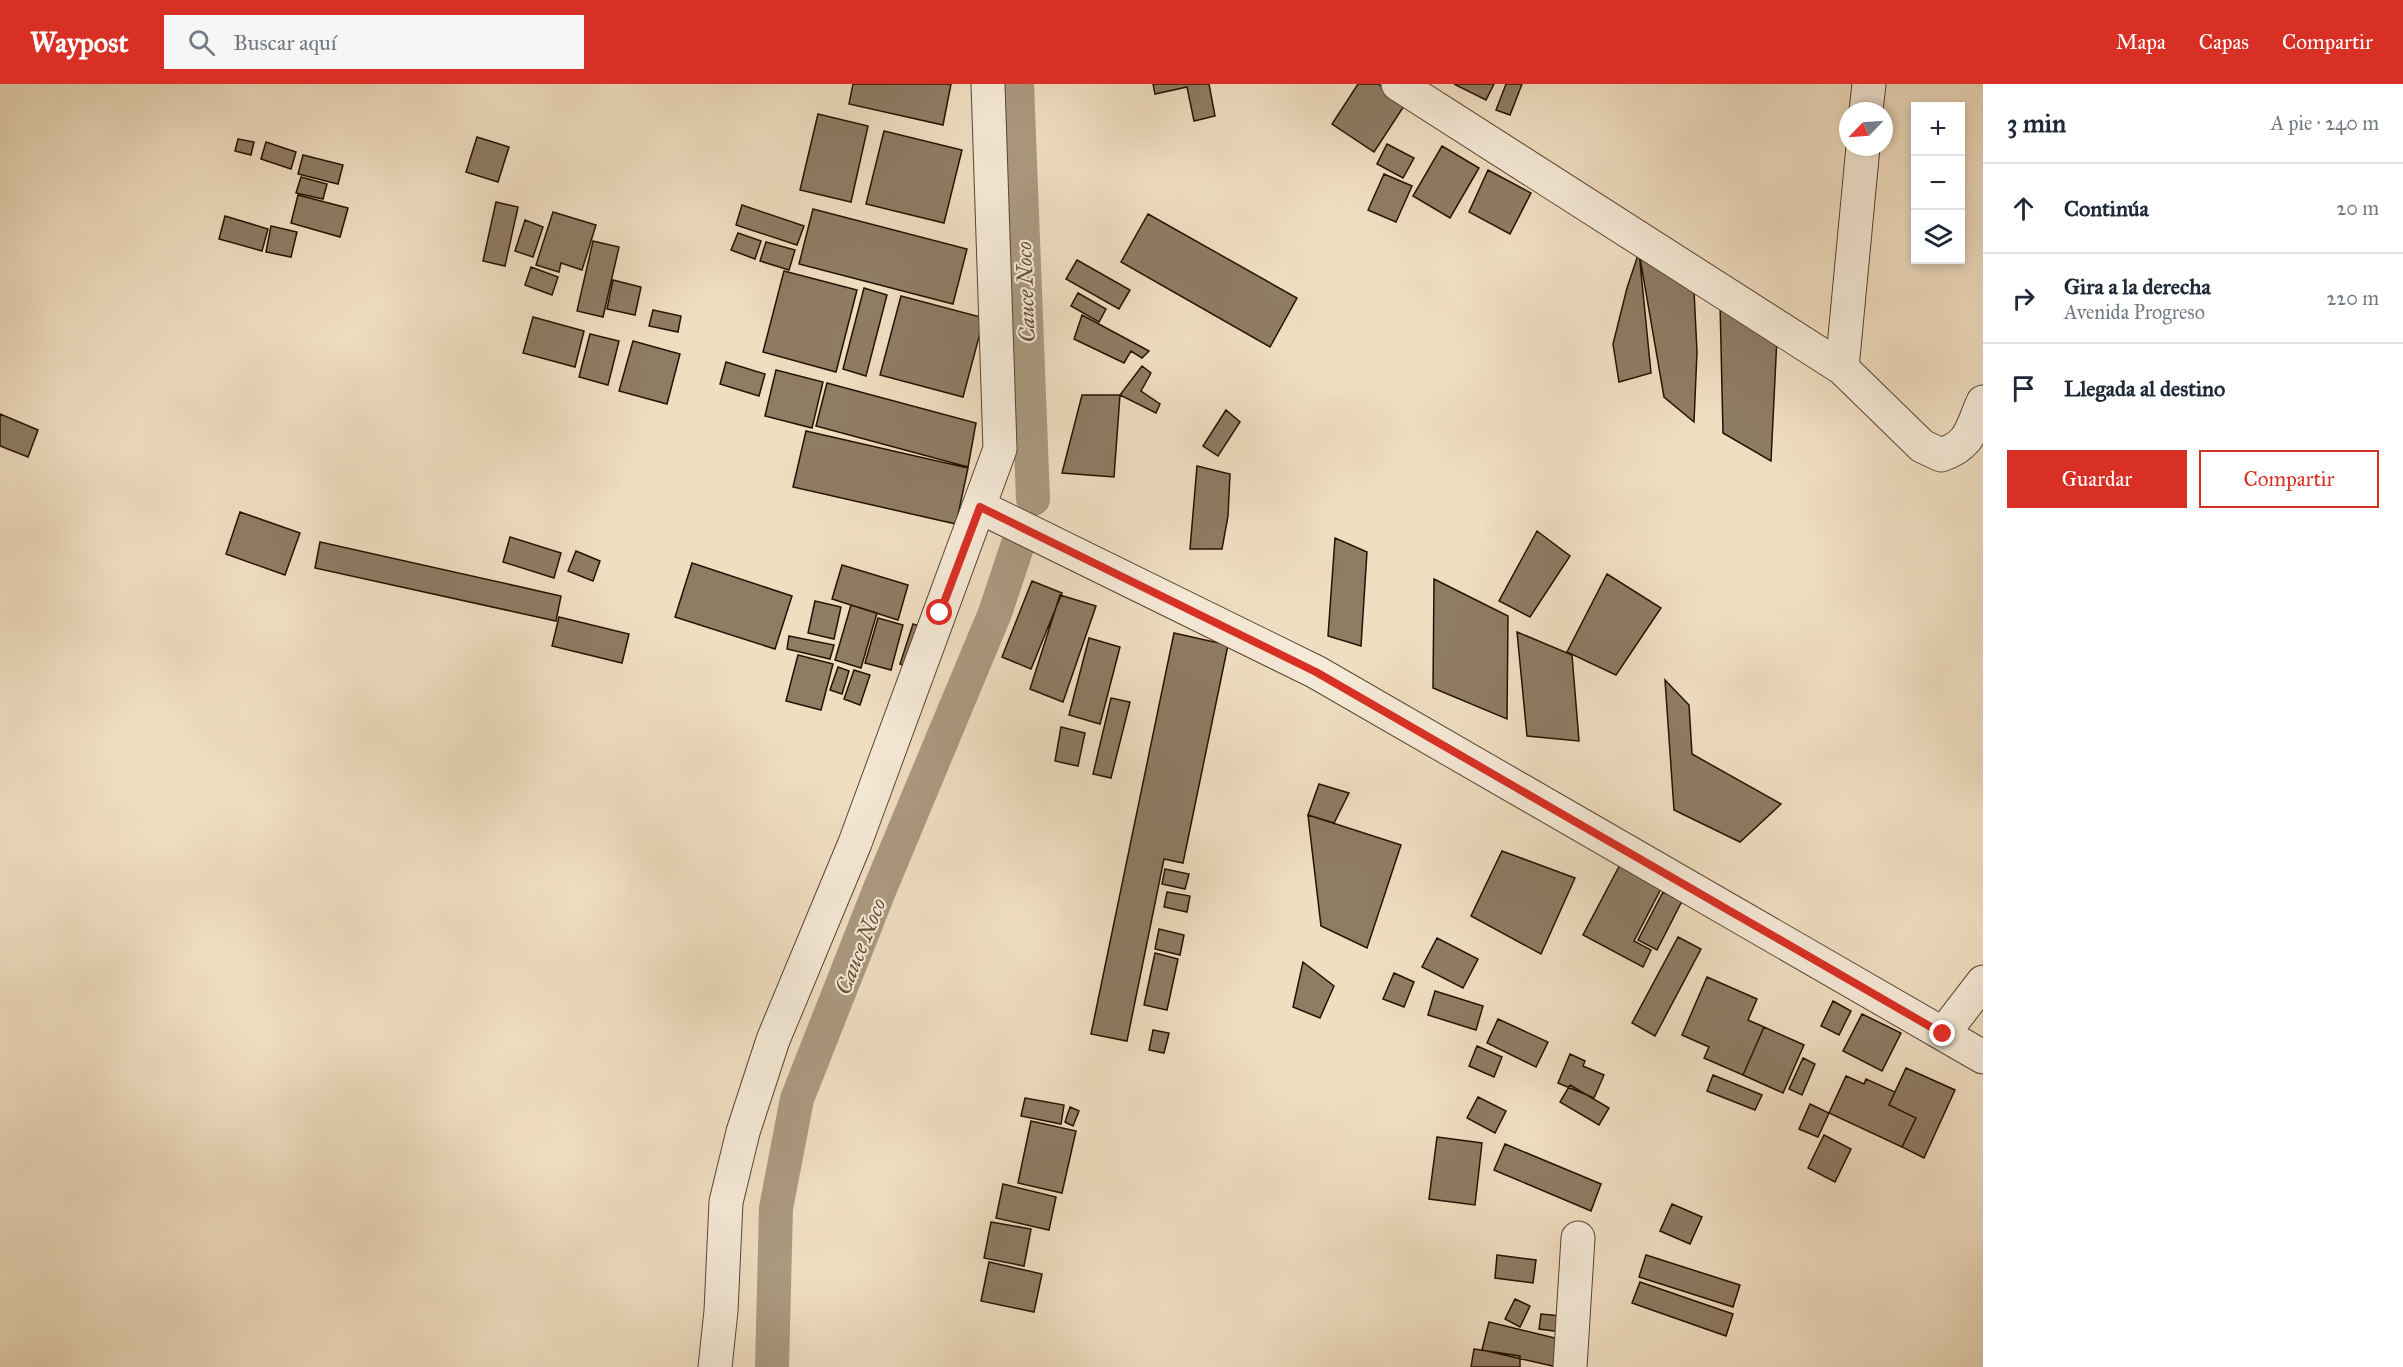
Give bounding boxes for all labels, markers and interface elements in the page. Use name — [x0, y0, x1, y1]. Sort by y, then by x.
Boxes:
search box — [164, 15, 584, 69]
text: Waypost — [30, 25, 128, 60]
icon: search — [185, 26, 218, 59]
text: Buscar aquí — [233, 29, 337, 56]
text: Mapa — [2116, 29, 2166, 55]
text: Capas — [2199, 29, 2249, 55]
text: Compartir — [2282, 29, 2373, 55]
north arrow — [1839, 102, 1893, 156]
map controls — [1911, 102, 1965, 264]
button: + — [1911, 102, 1965, 156]
text: 3 min — [2007, 107, 2066, 139]
text: A pie · 240 m — [2271, 111, 2379, 135]
button: − — [1911, 156, 1965, 210]
icon: ahead — [2007, 192, 2040, 225]
text: Continúa — [2064, 195, 2149, 222]
text: 20 m — [2336, 196, 2379, 220]
button: layers — [1911, 210, 1965, 264]
water label: Cauce Noco — [1010, 241, 1041, 343]
text: Gira a la derecha — [2064, 273, 2211, 300]
icon: right — [2007, 282, 2040, 315]
text: 220 m — [2327, 286, 2379, 310]
text: Avenida Progreso — [2064, 300, 2205, 324]
icon: arrive — [2007, 372, 2040, 405]
text: Llegada al destino — [2064, 375, 2225, 402]
button: Guardar — [2007, 450, 2187, 508]
button: Compartir — [2199, 450, 2379, 508]
route start — [926, 599, 952, 625]
water label: Cauce Noco — [829, 894, 892, 998]
route end — [1929, 1020, 1955, 1046]

